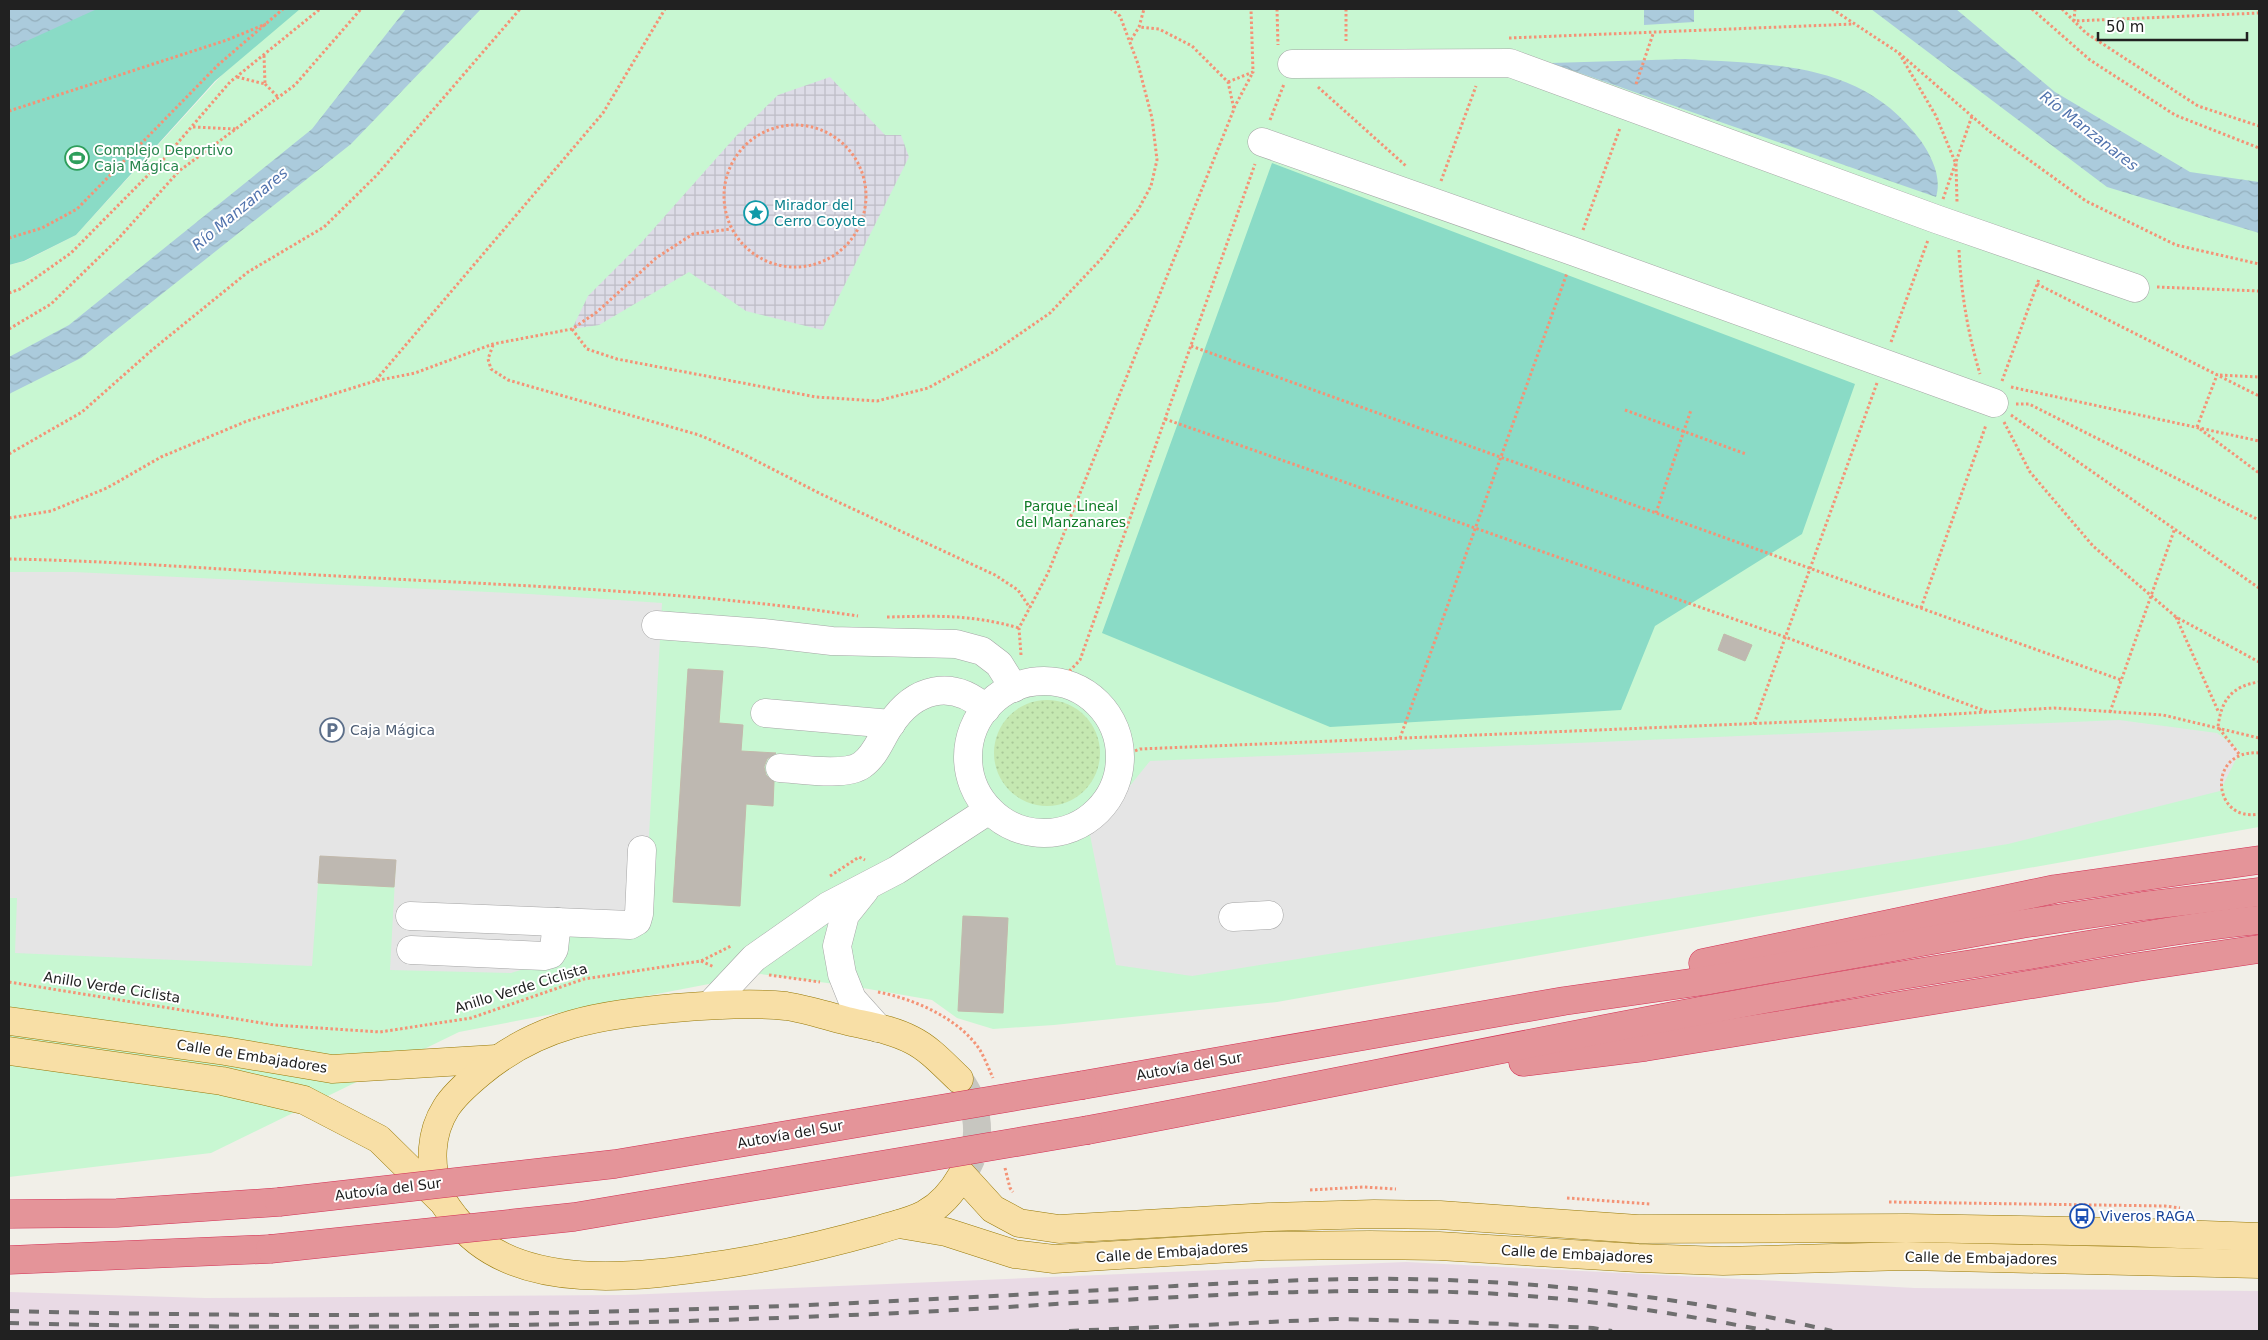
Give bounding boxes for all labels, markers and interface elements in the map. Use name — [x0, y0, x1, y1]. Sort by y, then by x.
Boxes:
scale bar — [2098, 10, 2247, 42]
text: 50 m — [2106, 18, 2144, 36]
water label: Río Manzanares — [2037, 87, 2142, 175]
place label: Complejo Deportivo Caja Mágica — [94, 142, 233, 174]
sports icon: Complejo Deportivo Caja Mágica — [64, 145, 90, 171]
water label: Río Manzanares — [189, 164, 292, 254]
place label: Mirador del Cerro Coyote — [774, 197, 866, 229]
place icon: Mirador del Cerro Coyote — [743, 200, 769, 226]
park label: Parque Lineal del Manzanares — [1016, 498, 1126, 530]
parking icon: Caja Mágica — [319, 717, 345, 743]
place label: Caja Mágica — [350, 722, 435, 738]
street label: Anillo Verde Ciclista — [453, 960, 589, 1016]
street label: Anillo Verde Ciclista — [42, 968, 182, 1006]
street label: Calle de Embajadores — [175, 1036, 329, 1076]
street label: Autovía del Sur — [1135, 1049, 1243, 1083]
street label: Autovía del Sur — [736, 1117, 844, 1151]
street label: Autovía del Sur — [334, 1175, 442, 1203]
bus stop icon: Viveros RAGA — [2069, 1203, 2095, 1229]
place label: Viveros RAGA — [2100, 1208, 2195, 1224]
street label: Calle de Embajadores — [1095, 1239, 1249, 1265]
street label: Calle de Embajadores — [1500, 1242, 1654, 1266]
street label: Calle de Embajadores — [1905, 1249, 2057, 1267]

